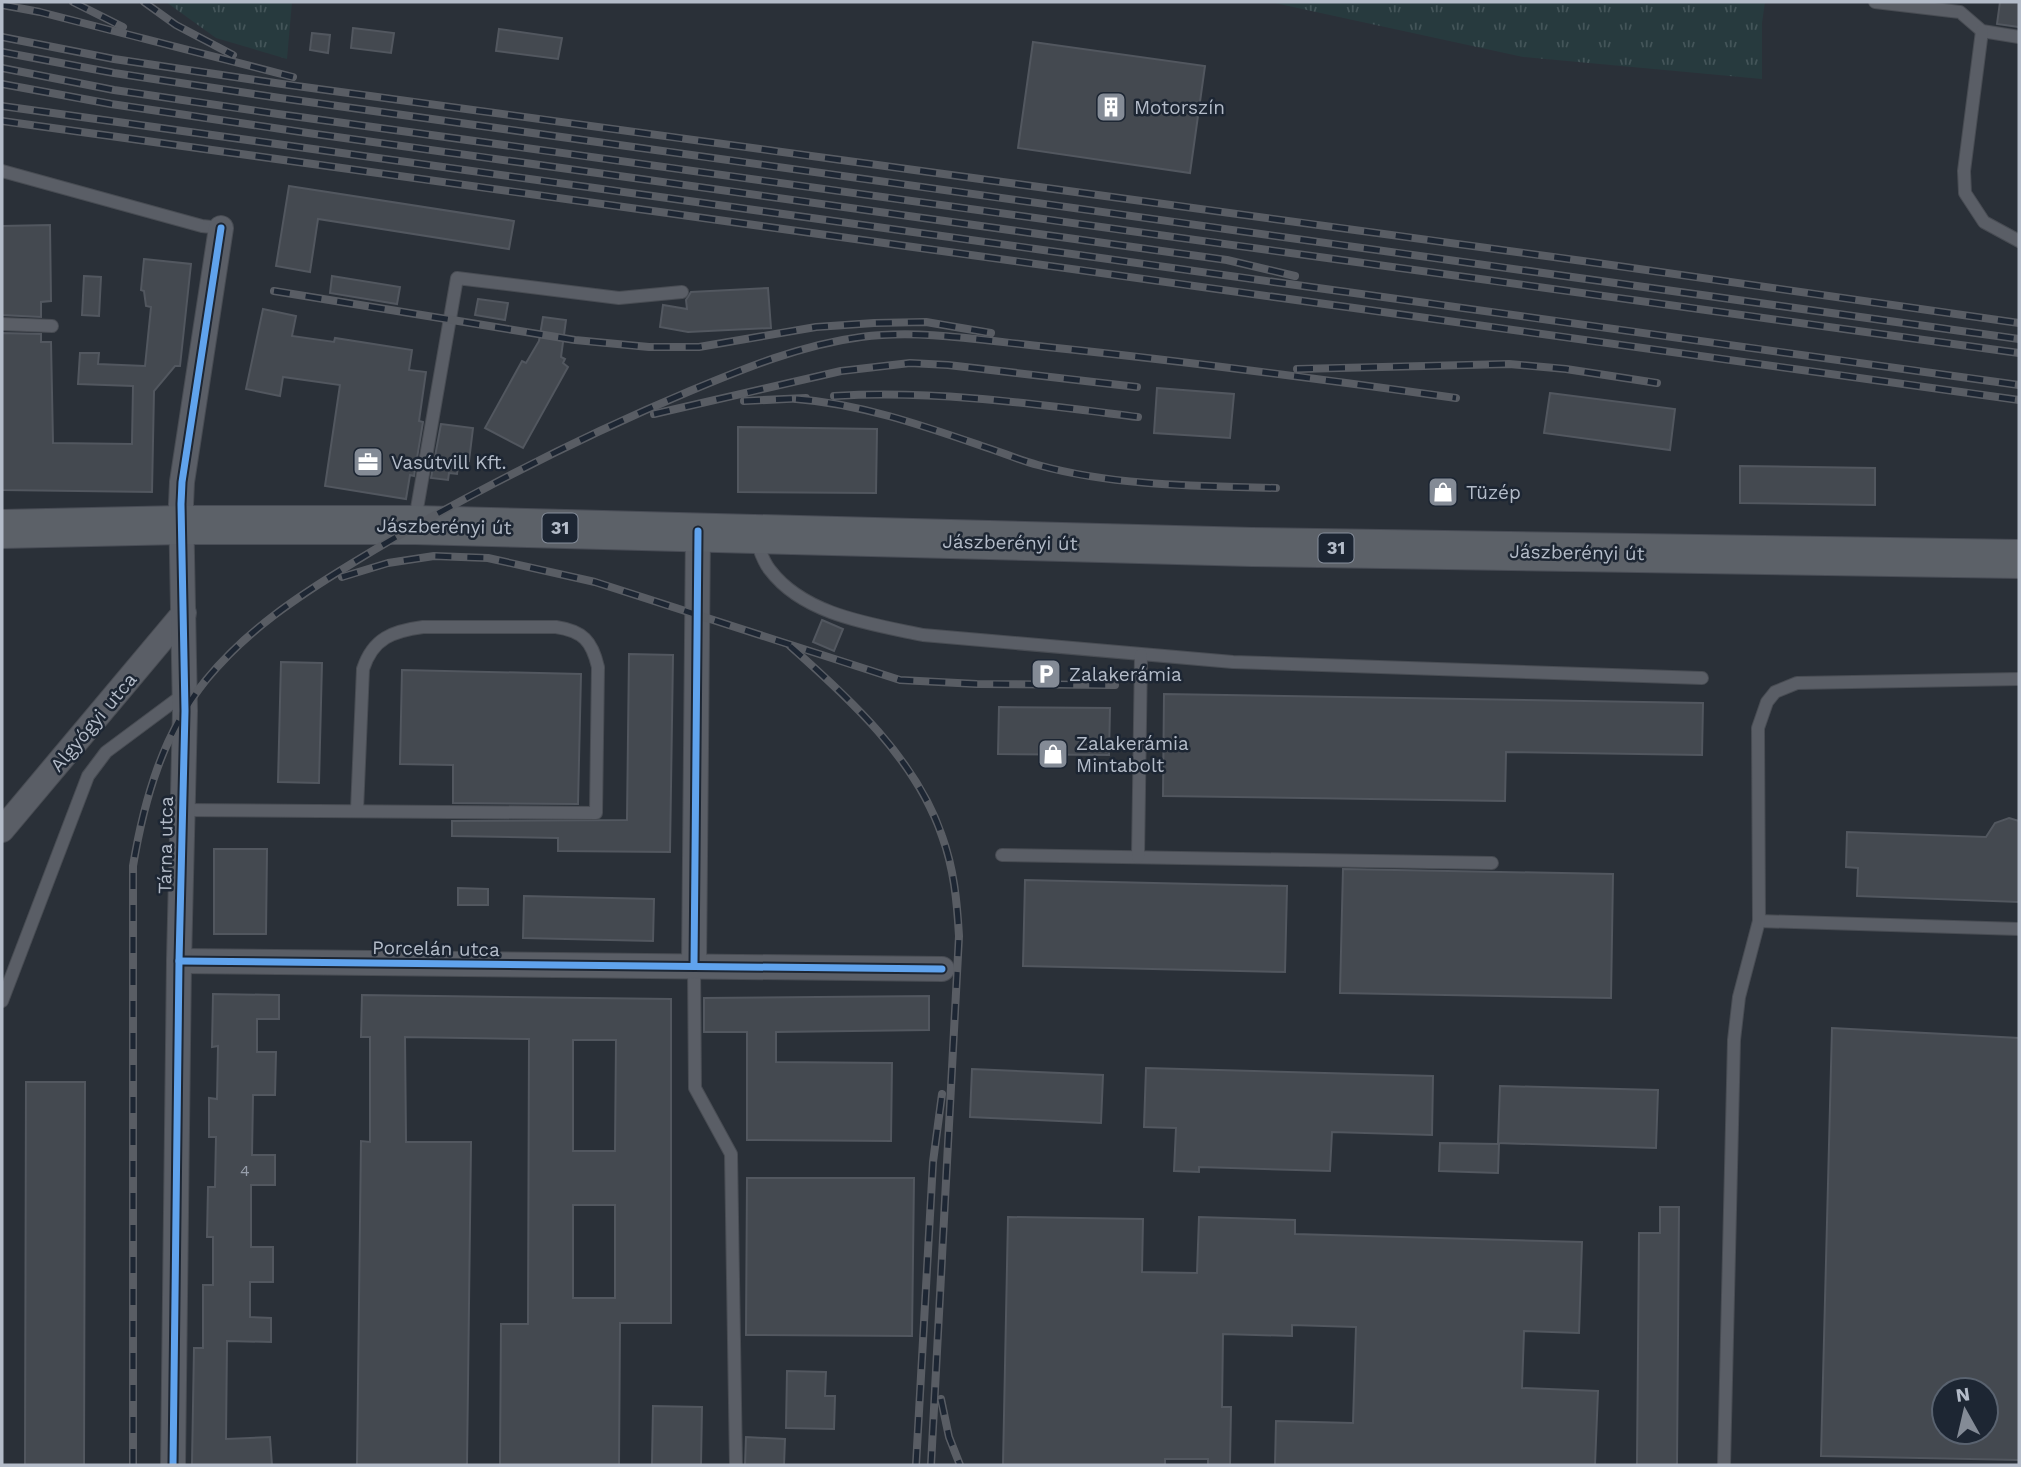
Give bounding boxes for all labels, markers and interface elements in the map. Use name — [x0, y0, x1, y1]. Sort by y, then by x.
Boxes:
building icon: Motorszín — [1094, 90, 1128, 124]
place label: Motorszín — [1134, 96, 1225, 119]
office icon: Vasútvill Kft. — [351, 445, 385, 479]
place label: Vasútvill Kft. — [391, 451, 507, 474]
shop icon: Tüzép — [1426, 475, 1460, 509]
place label: Tüzép — [1466, 481, 1521, 504]
street label: Jászberényi út — [376, 514, 512, 539]
road number: 31 — [542, 514, 578, 542]
street label: Jászberényi út — [942, 530, 1078, 555]
road number: 31 — [1318, 534, 1354, 562]
street label: Jászberényi út — [1509, 540, 1645, 565]
parking icon: Zalakerámia — [1029, 657, 1063, 691]
place label: Zalakerámia — [1069, 663, 1182, 686]
street label: Algyógyi utca — [45, 668, 142, 777]
place label: Zalakerámia Mintabolt — [1076, 732, 1189, 777]
shop icon: Zalakerámia Mintabolt — [1036, 737, 1070, 771]
street label: Tárna utca — [153, 796, 178, 894]
street label: Porcelán utca — [372, 936, 500, 961]
house number: 4 — [240, 1161, 250, 1180]
north arrow — [1930, 1376, 2000, 1446]
text: N — [1954, 1382, 1971, 1407]

